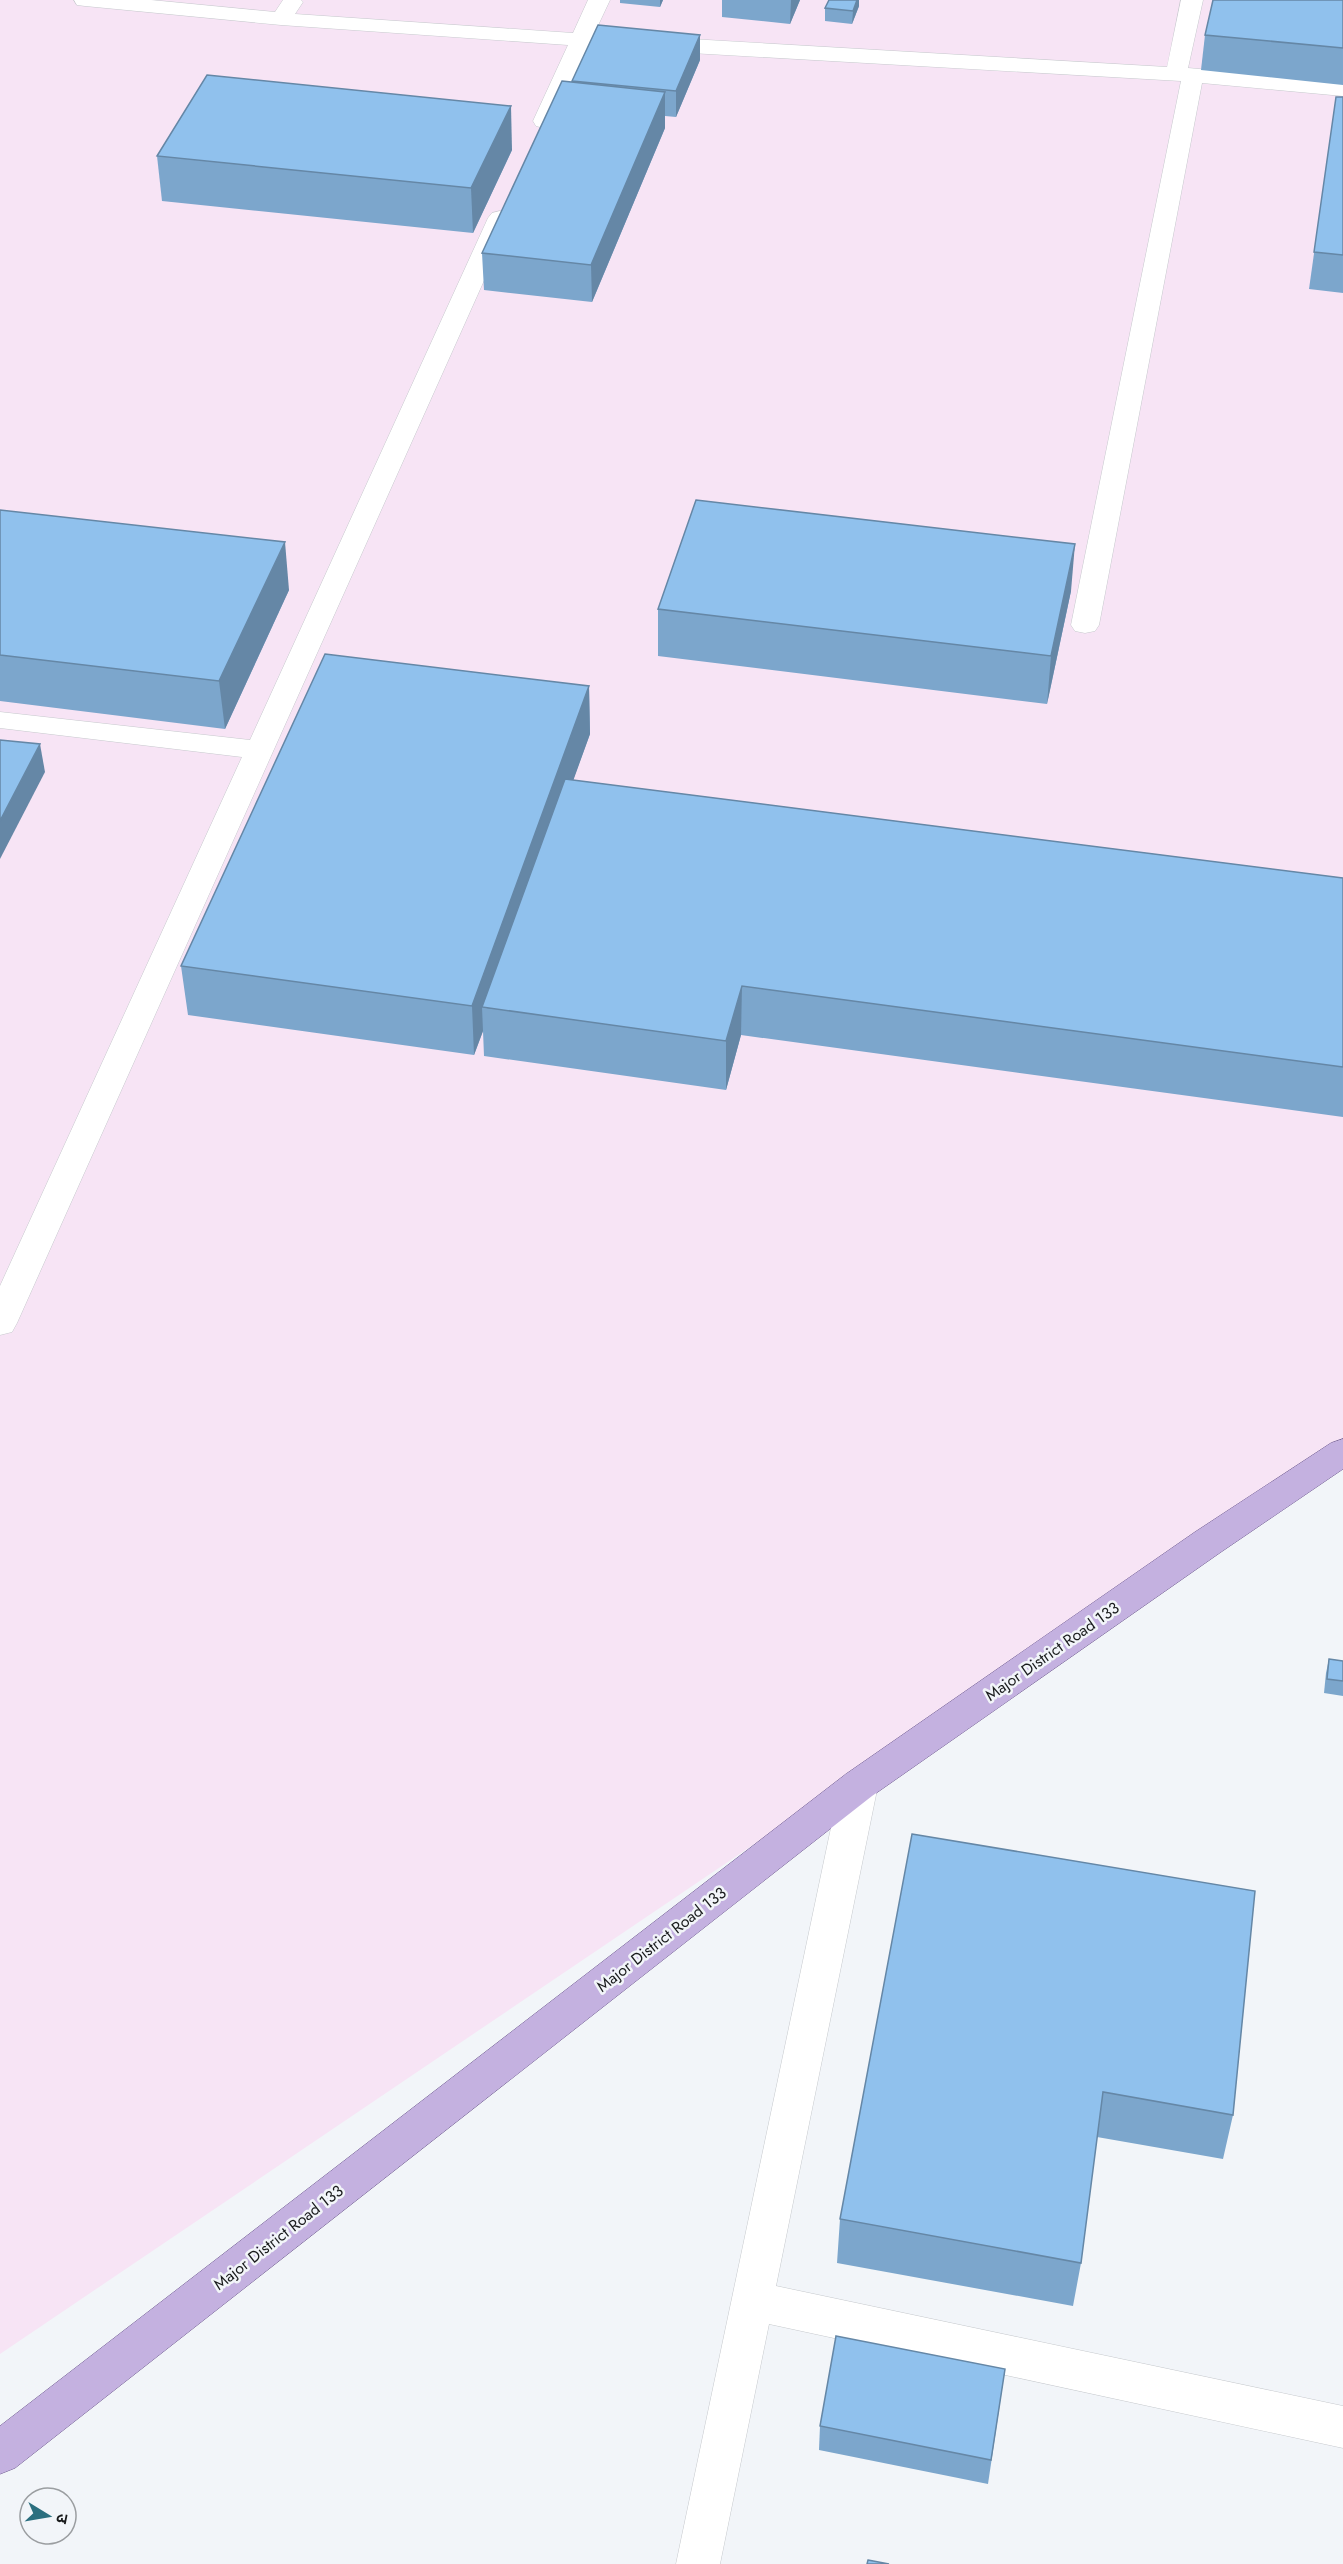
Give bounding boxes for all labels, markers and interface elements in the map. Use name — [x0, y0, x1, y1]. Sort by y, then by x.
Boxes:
street label: Major District Road 133 — [981, 1596, 1124, 1706]
street label: Major District Road 133 — [592, 1881, 731, 1997]
street label: Major District Road 133 — [209, 2179, 348, 2295]
north arrow — [18, 2486, 78, 2546]
text: उ — [50, 2512, 74, 2526]

